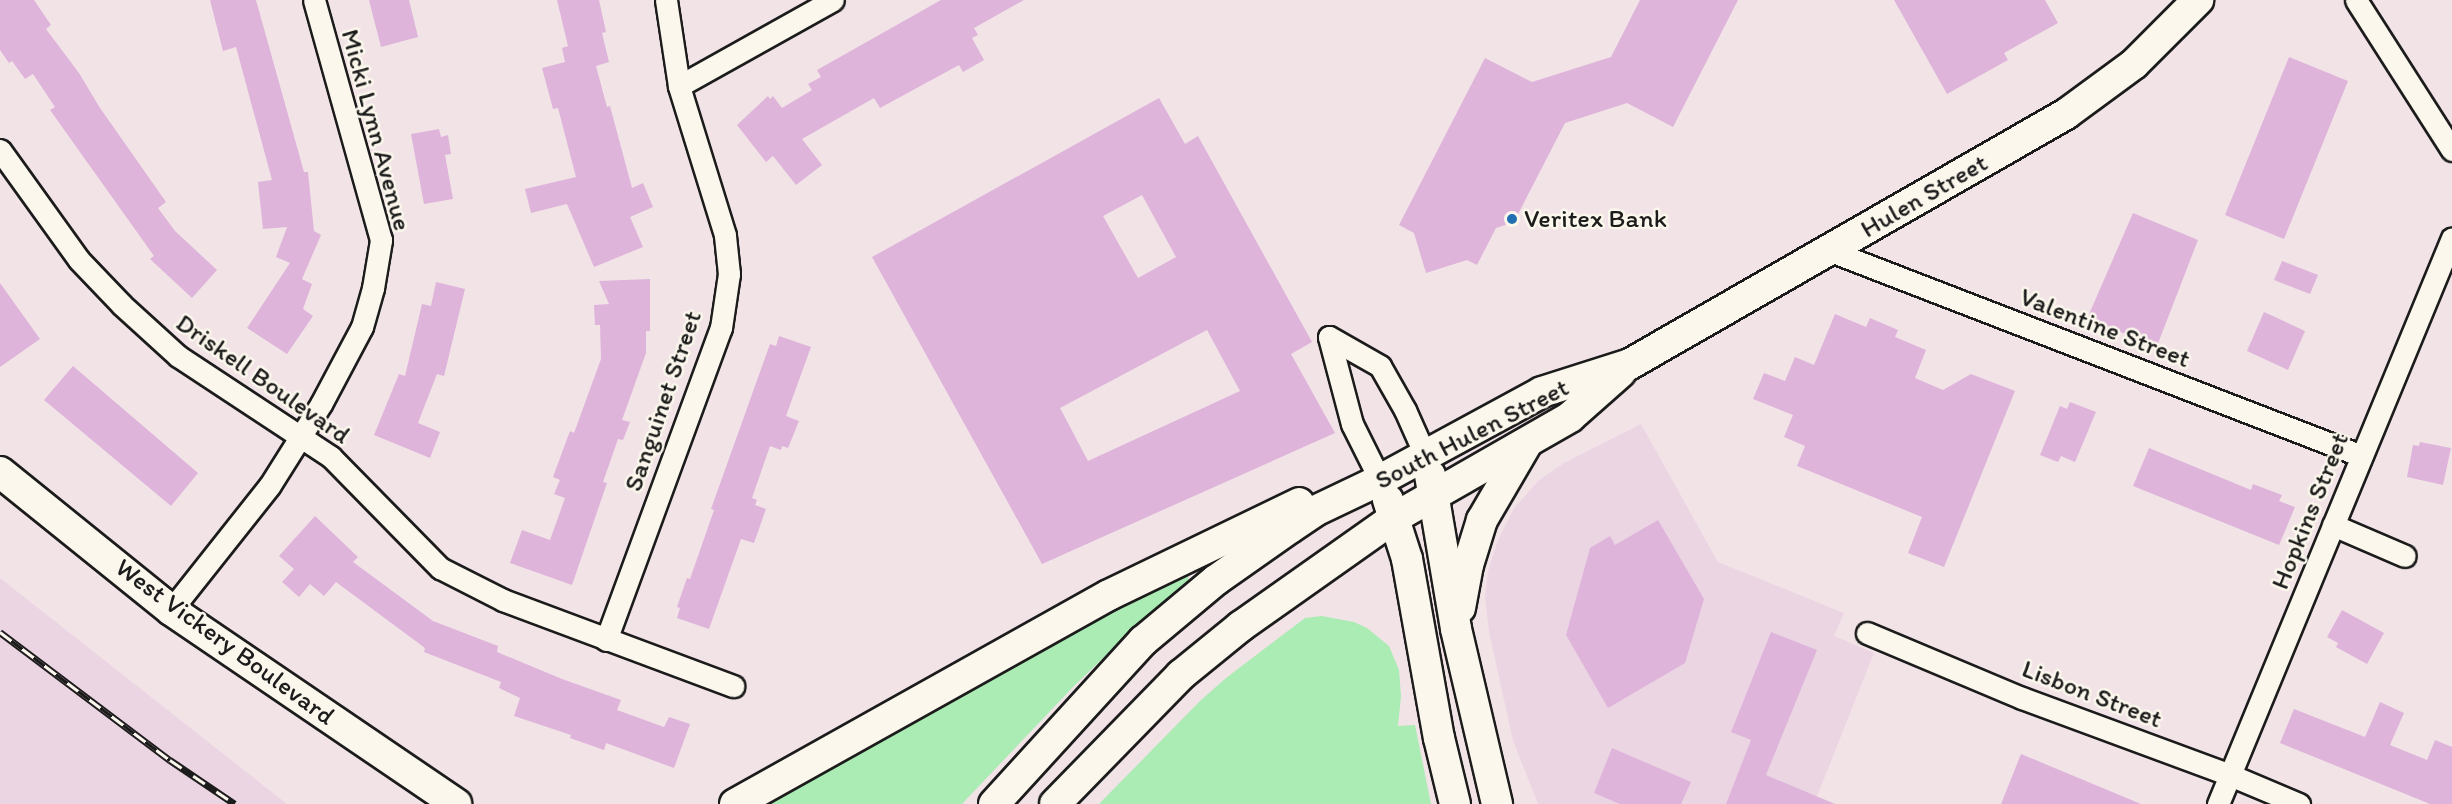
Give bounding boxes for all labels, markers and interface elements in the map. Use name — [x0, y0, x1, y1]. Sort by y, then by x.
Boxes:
street label: Micki Lynn Avenue — [334, 27, 418, 233]
street label: Hulen Street — [1855, 147, 1993, 245]
place label: Veritex Bank — [1524, 203, 1667, 235]
marker: Veritex Bank — [1505, 212, 1519, 226]
street label: Valentine Street — [2016, 281, 2194, 375]
street label: Driskell Boulevard — [169, 307, 357, 451]
street label: Sanguinet Street — [618, 307, 708, 495]
street label: South Hulen Street — [1371, 372, 1573, 496]
street label: Hopkins Street — [2264, 428, 2356, 594]
street label: West Vickery Boulevard — [109, 552, 341, 732]
street label: Lisbon Street — [2018, 653, 2166, 735]

